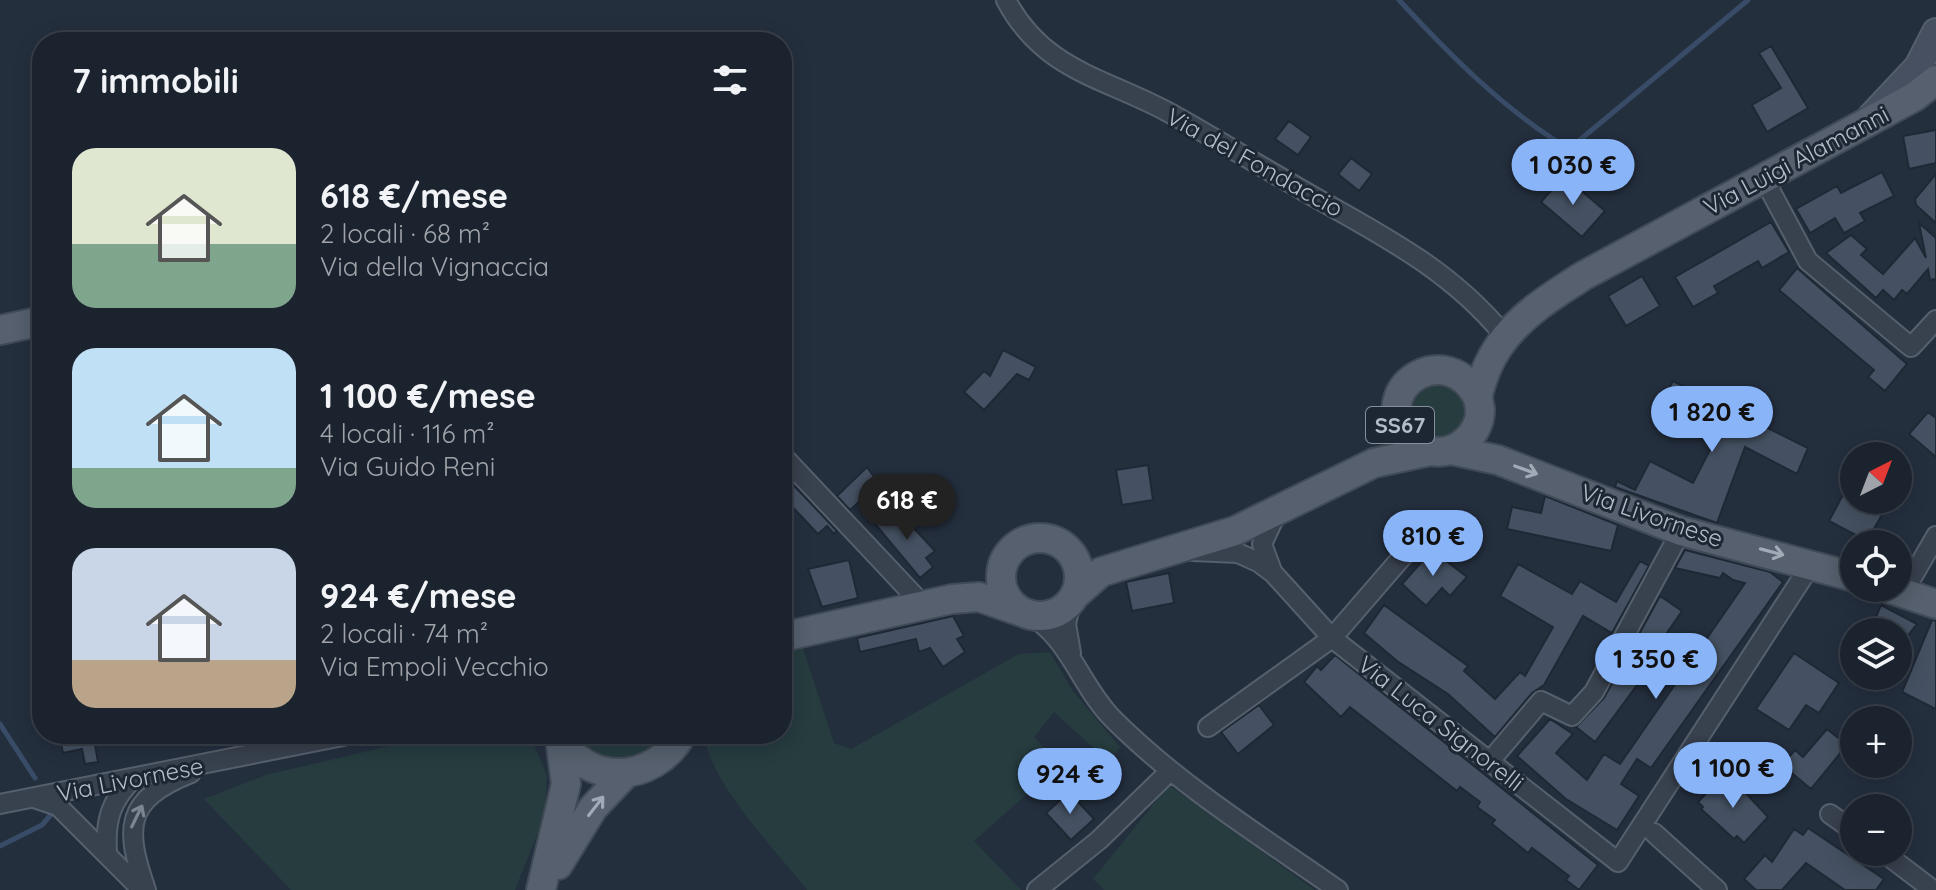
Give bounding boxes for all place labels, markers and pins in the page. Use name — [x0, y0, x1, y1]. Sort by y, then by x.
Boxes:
pin: 1 030 € — [1499, 139, 1647, 207]
pin: 1 820 € — [1638, 386, 1786, 454]
pin: 618 € — [851, 474, 963, 542]
pin: 810 € — [1377, 510, 1489, 578]
pin: 1 350 € — [1582, 633, 1730, 701]
pin: 1 100 € — [1659, 742, 1807, 810]
pin: 924 € — [1014, 748, 1126, 816]

